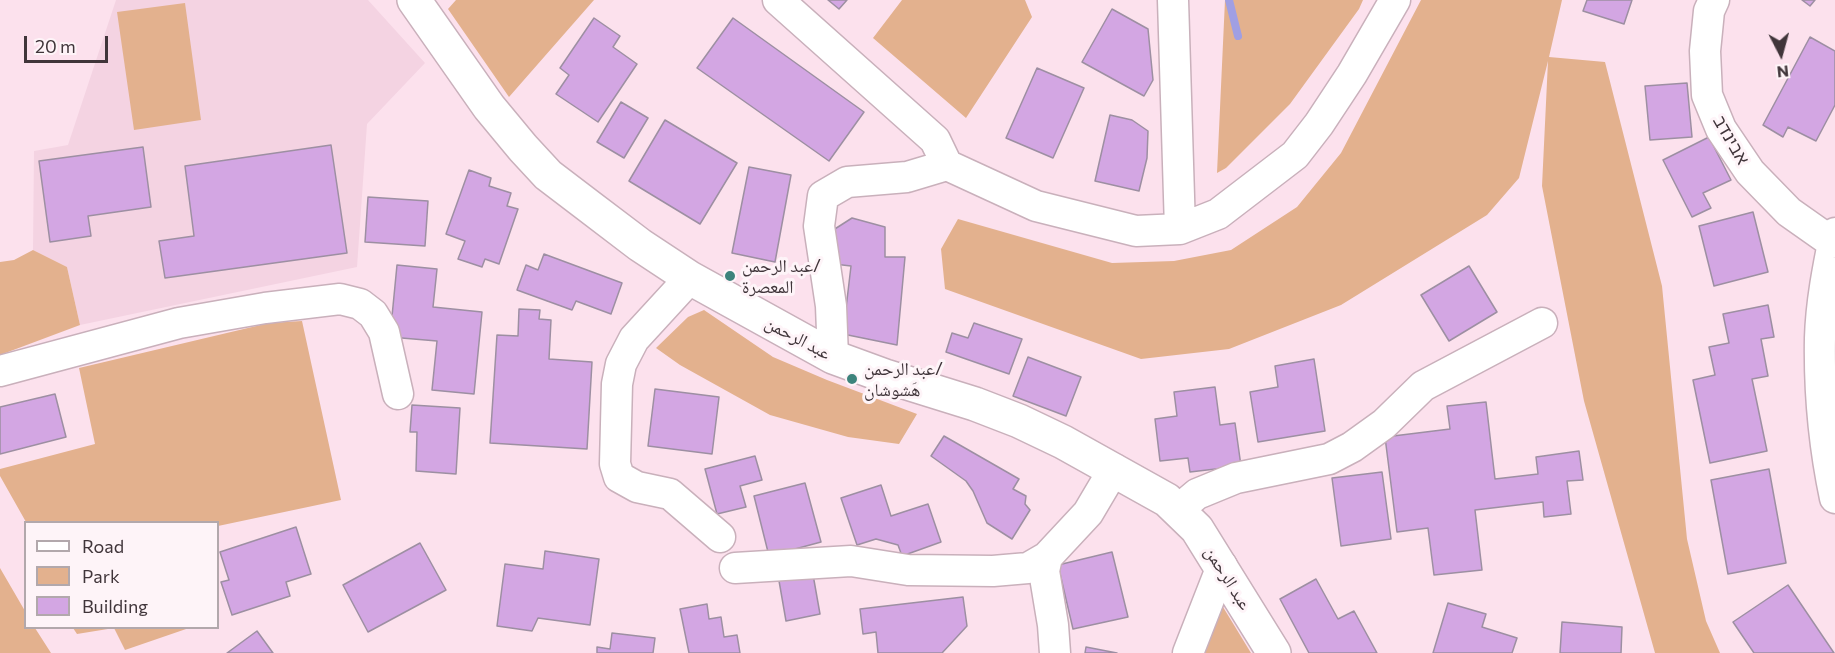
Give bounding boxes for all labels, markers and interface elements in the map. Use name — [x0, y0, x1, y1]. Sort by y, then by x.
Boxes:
scale bar — [27, 24, 111, 62]
north arrow — [1751, 24, 1811, 84]
text: 20 m — [35, 35, 76, 57]
text: N — [1776, 62, 1790, 82]
street label: אבינדב — [1708, 112, 1754, 168]
place label: عبد الرحمن/ المعصرة — [742, 255, 821, 298]
marker: عبد الرحمن/ المعصرة — [723, 269, 737, 283]
street label: عبد الرحمن — [762, 312, 834, 364]
place label: عبد الرحمن/ هَشوشان — [864, 358, 943, 400]
marker: عبد الرحمن/ هَشوشان — [845, 372, 859, 386]
legend — [24, 521, 219, 629]
text: Road — [82, 535, 124, 557]
street label: عبد الرحمن — [1200, 542, 1256, 614]
text: Park — [82, 565, 120, 587]
text: Building — [82, 595, 148, 617]

